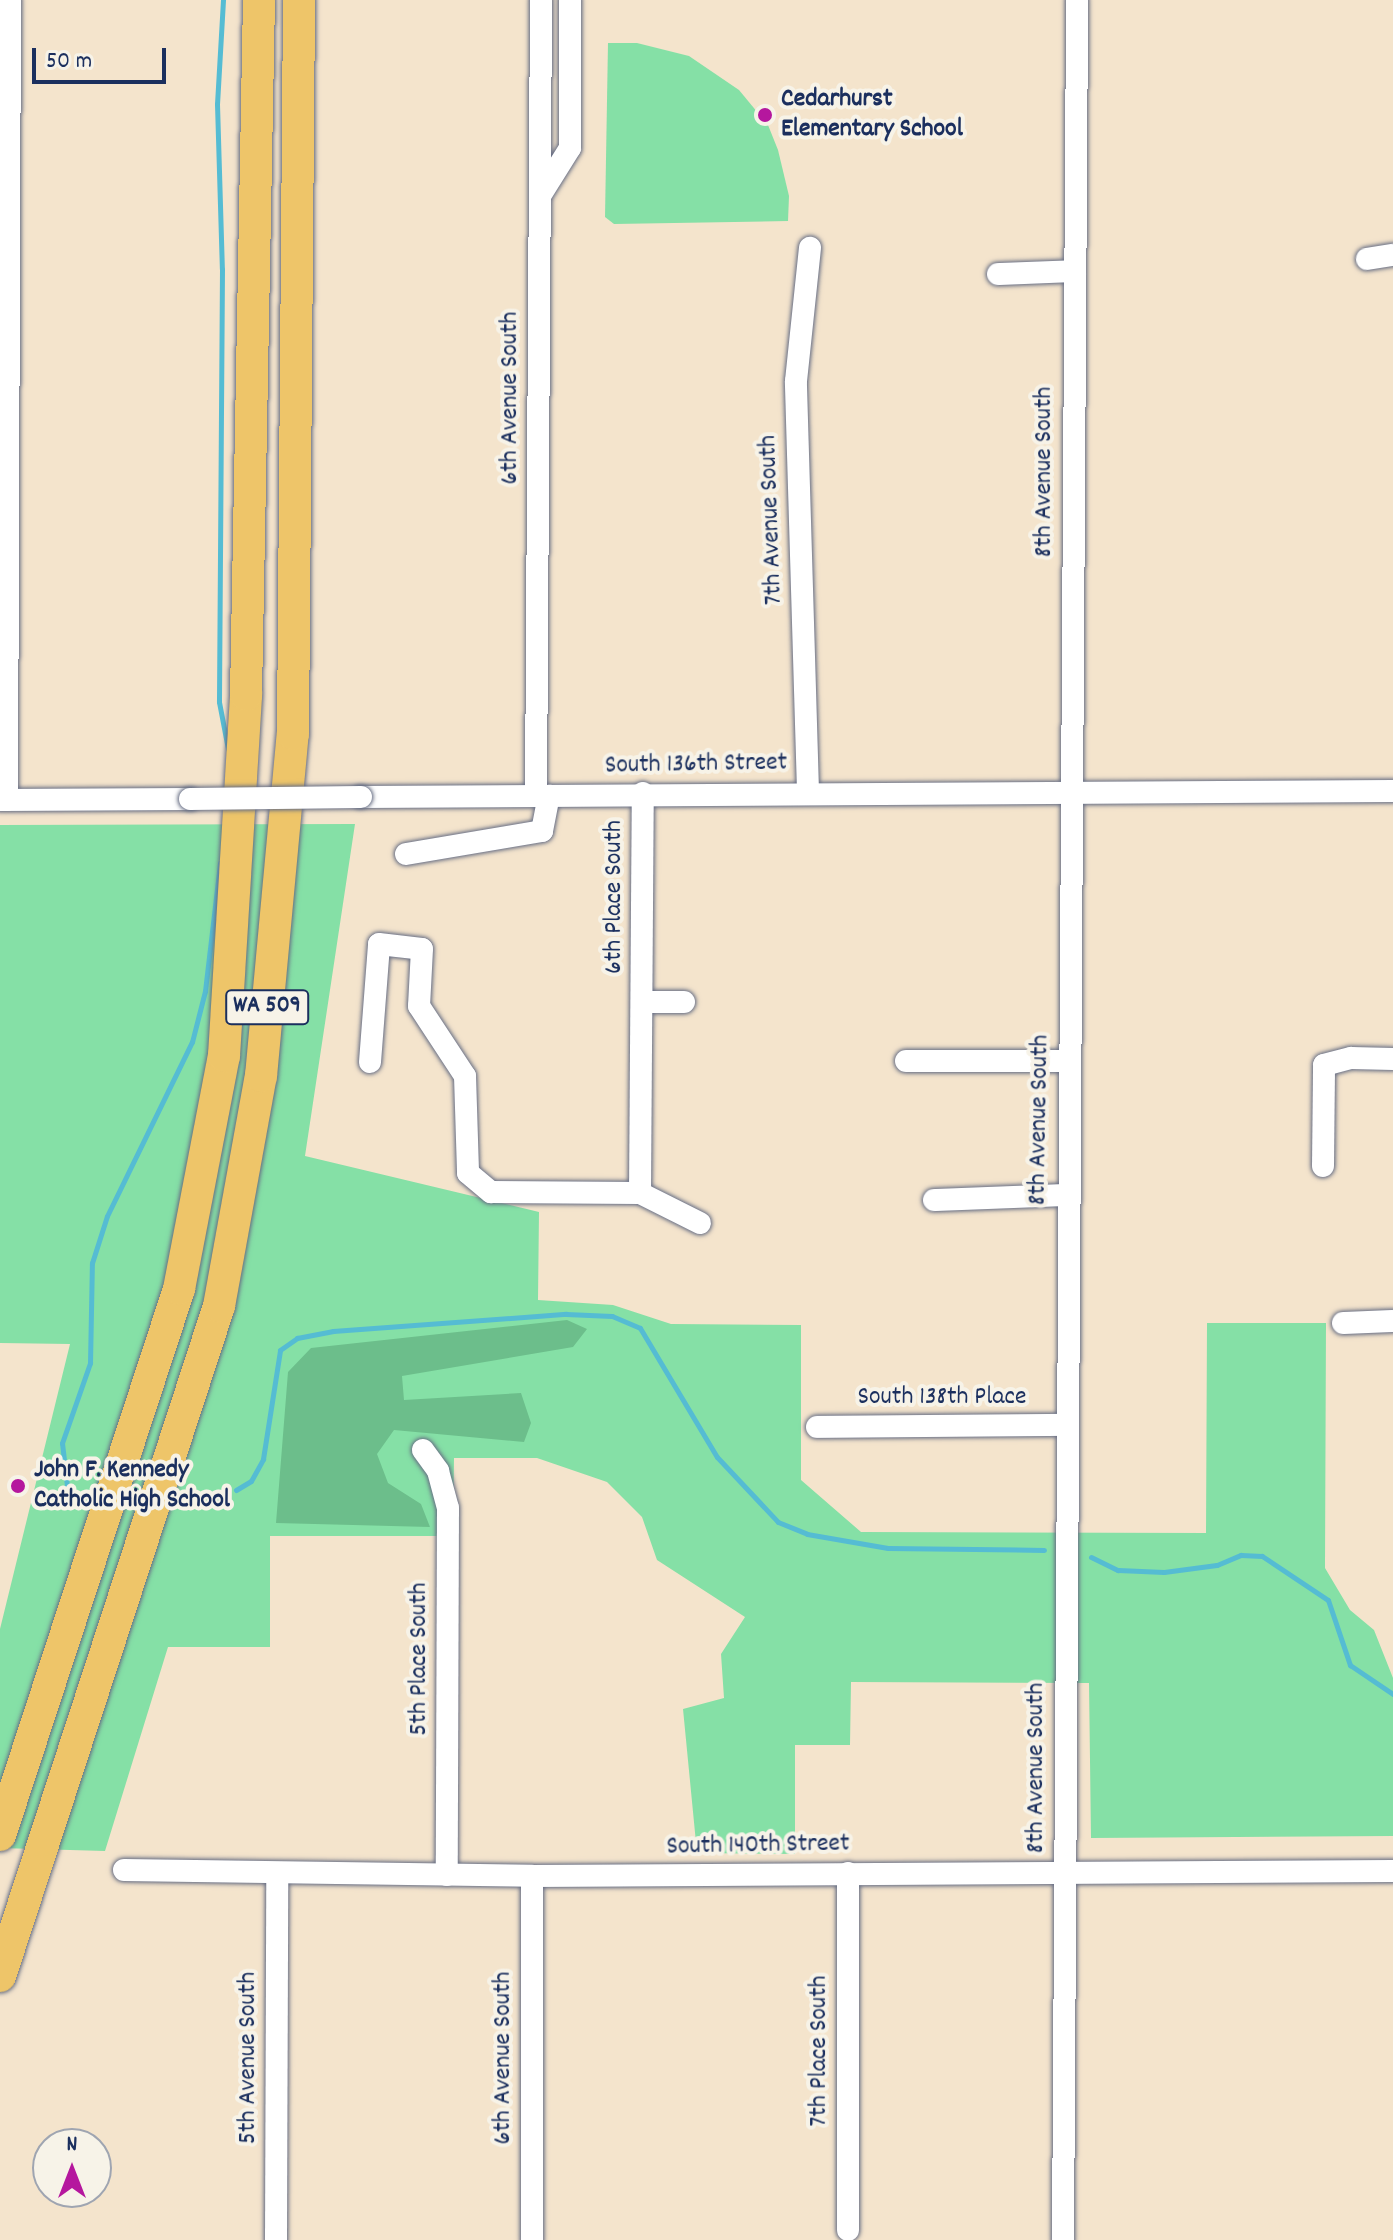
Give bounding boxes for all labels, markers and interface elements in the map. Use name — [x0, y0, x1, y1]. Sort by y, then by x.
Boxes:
scale bar — [36, 32, 170, 82]
text: 50 m — [46, 45, 92, 79]
place label: Cedarhurst Elementary School — [781, 84, 963, 146]
marker: Cedarhurst Elementary School — [756, 106, 774, 124]
street label: 6th Avenue South — [495, 311, 527, 485]
street label: 8th Avenue South — [1029, 387, 1061, 557]
street label: 7th Avenue South — [753, 434, 791, 606]
street label: South 136th Street — [605, 748, 787, 782]
street label: 6th Place South — [599, 820, 631, 974]
road number: WA 509 — [225, 987, 309, 1027]
street label: 8th Avenue South — [1023, 1034, 1057, 1206]
street label: South 138th Place — [858, 1382, 1026, 1414]
place label: John F. Kennedy Catholic High School — [34, 1455, 230, 1516]
marker: John F. Kennedy Catholic High School — [9, 1477, 27, 1495]
street label: 5th Place South — [404, 1582, 436, 1736]
street label: 8th Avenue South — [1021, 1683, 1053, 1853]
street label: South 140th Street — [666, 1829, 850, 1863]
street label: 6th Avenue South — [488, 1971, 520, 2145]
street label: 5th Avenue South — [233, 1972, 265, 2144]
street label: 7th Place South — [804, 1975, 836, 2127]
north arrow — [32, 2128, 112, 2208]
text: N — [67, 2130, 77, 2161]

